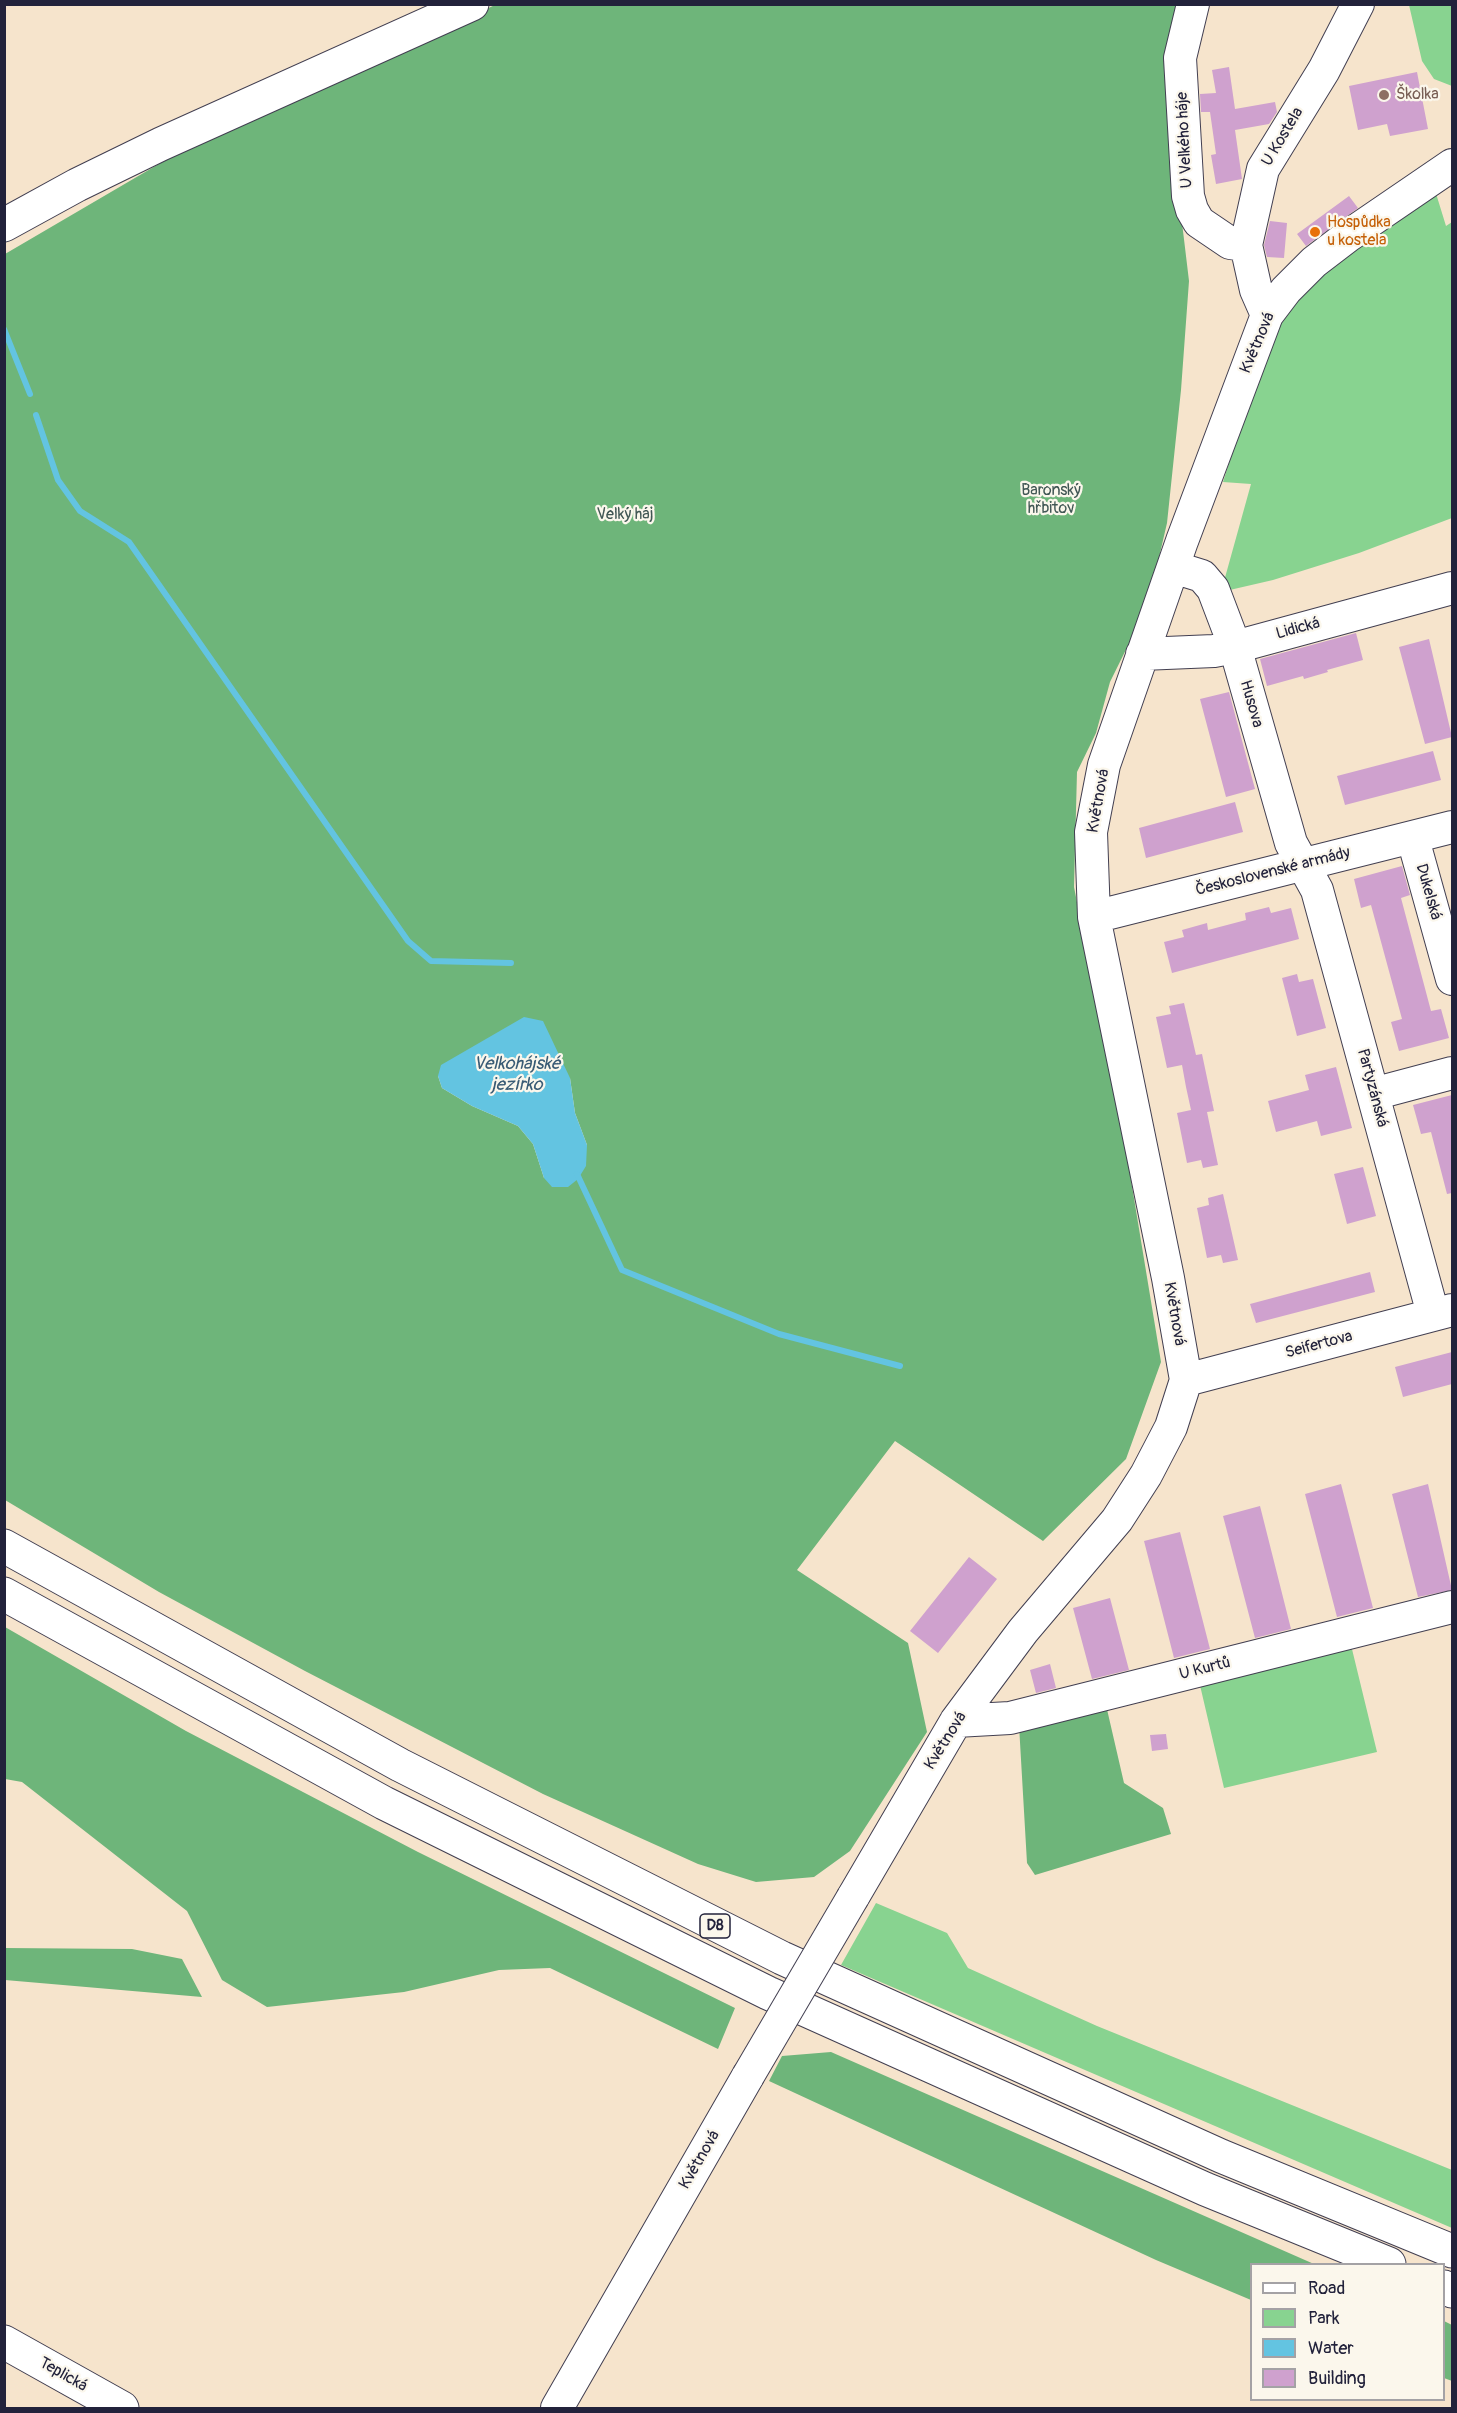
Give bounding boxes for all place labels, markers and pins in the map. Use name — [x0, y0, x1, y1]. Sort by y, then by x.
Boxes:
place label: Školka — [1396, 85, 1439, 105]
marker: Školka — [1377, 88, 1391, 102]
place label: Hospůdka u kostela — [1327, 213, 1391, 251]
marker: Hospůdka u kostela — [1308, 225, 1322, 239]

